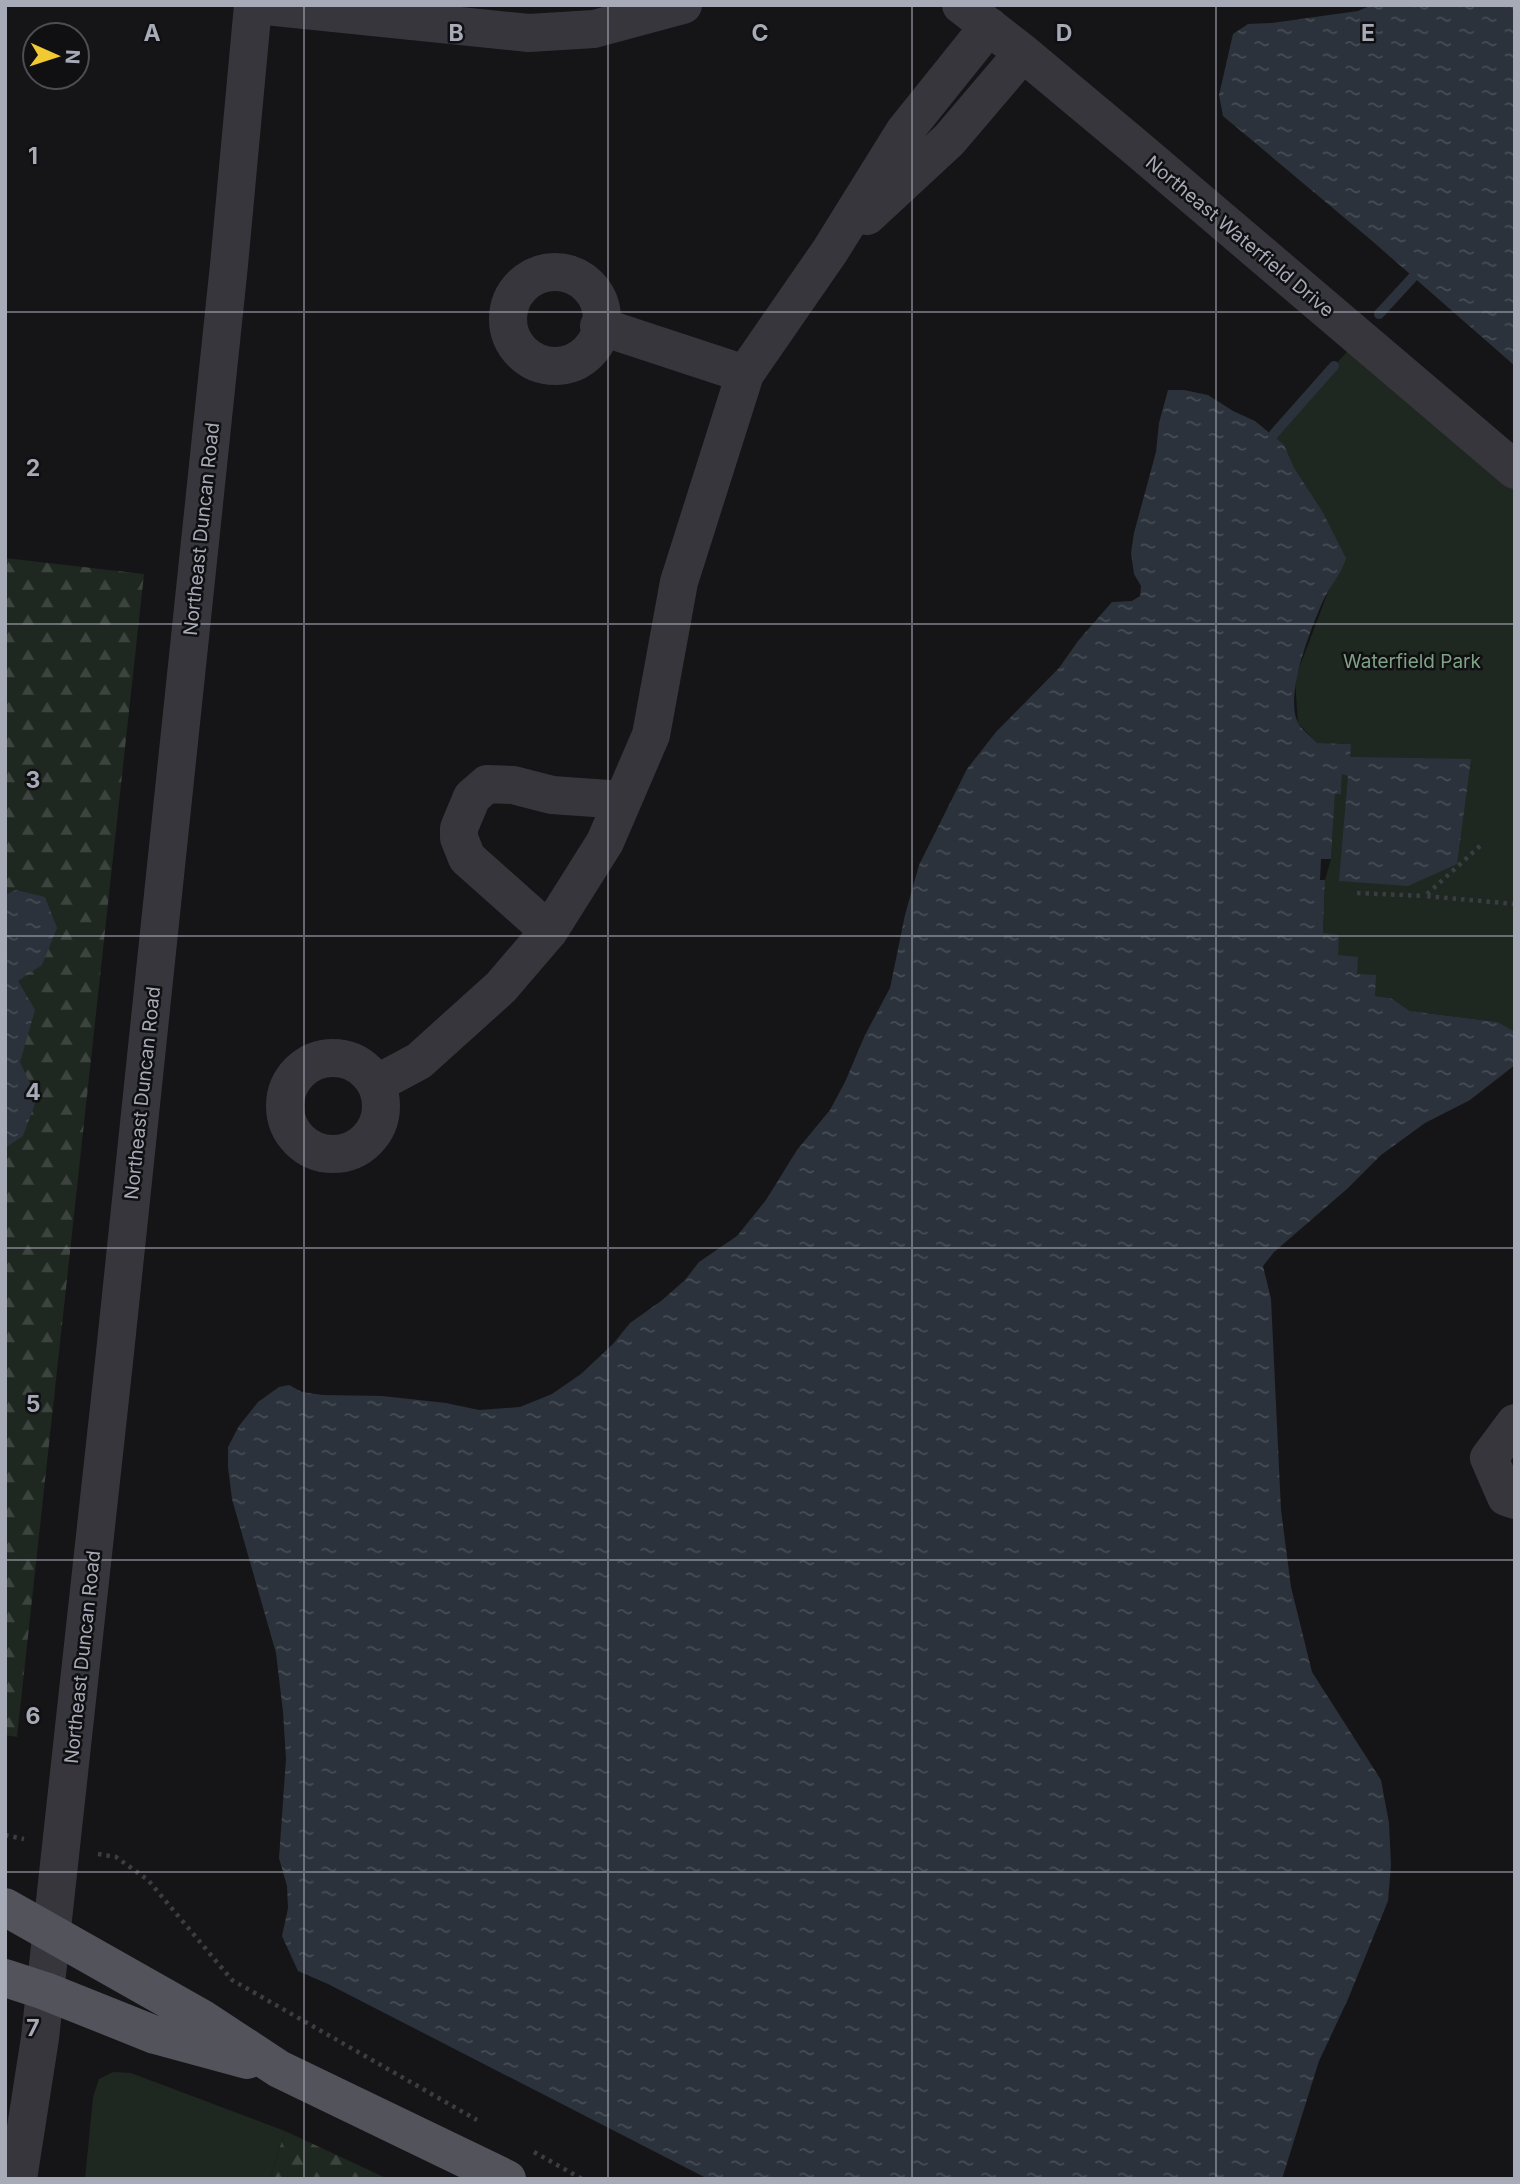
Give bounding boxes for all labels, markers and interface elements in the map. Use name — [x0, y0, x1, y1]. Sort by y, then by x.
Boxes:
text: A — [143, 19, 161, 47]
text: B — [448, 19, 464, 47]
text: C — [751, 19, 769, 47]
text: D — [1056, 19, 1072, 47]
text: E — [1361, 19, 1375, 47]
north arrow — [21, 21, 91, 91]
text: N — [61, 49, 84, 65]
text: 1 — [28, 142, 38, 170]
street label: Northeast Waterfield Drive — [1141, 151, 1338, 322]
street label: Northeast Duncan Road — [179, 421, 224, 637]
text: 2 — [26, 454, 40, 482]
park label: Waterfield Park — [1343, 650, 1482, 673]
text: 3 — [26, 766, 40, 794]
street label: Northeast Duncan Road — [120, 985, 165, 1201]
text: 4 — [25, 1078, 41, 1106]
text: 5 — [26, 1390, 40, 1418]
street label: Northeast Duncan Road — [60, 1549, 105, 1765]
text: 6 — [26, 1702, 40, 1730]
text: 7 — [26, 2014, 40, 2042]

